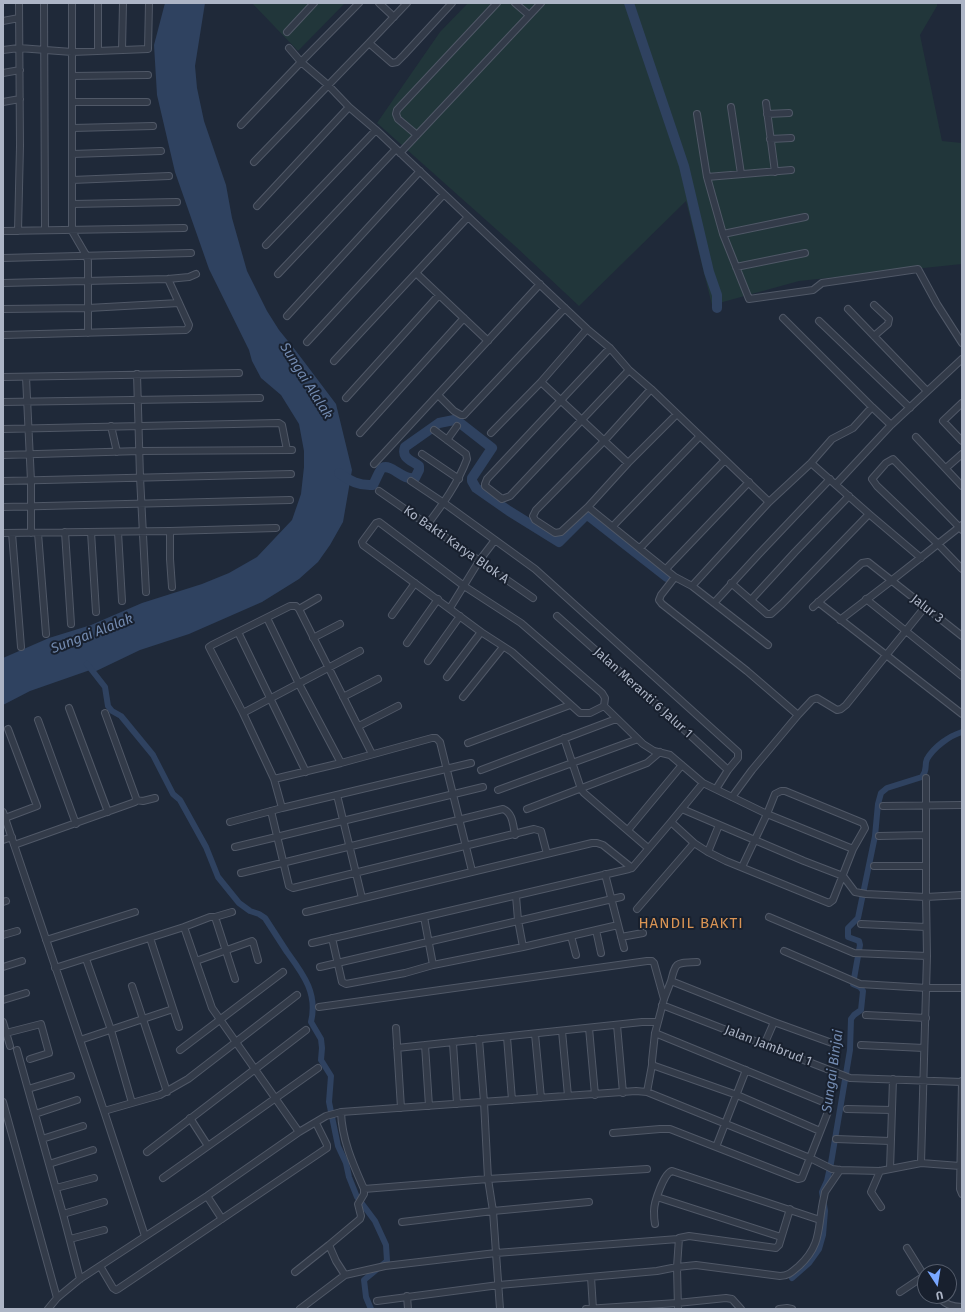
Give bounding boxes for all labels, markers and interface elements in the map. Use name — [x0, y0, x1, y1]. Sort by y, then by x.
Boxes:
water label: Sungai Alalak — [276, 340, 336, 422]
street label: Ko Bakti Karya Blok A — [400, 503, 512, 587]
street label: Jalur 3 — [908, 591, 946, 627]
water label: Sungai Alalak — [48, 611, 136, 657]
street label: Jalan Meranti 6 Jalur 1 — [590, 644, 696, 742]
district label: HANDIL BAKTI — [638, 915, 744, 933]
street label: Jalan Jambrud 1 — [722, 1022, 814, 1070]
water label: Sungai Binjai — [819, 1028, 847, 1114]
north arrow — [917, 1264, 957, 1304]
text: U — [935, 1288, 944, 1302]

